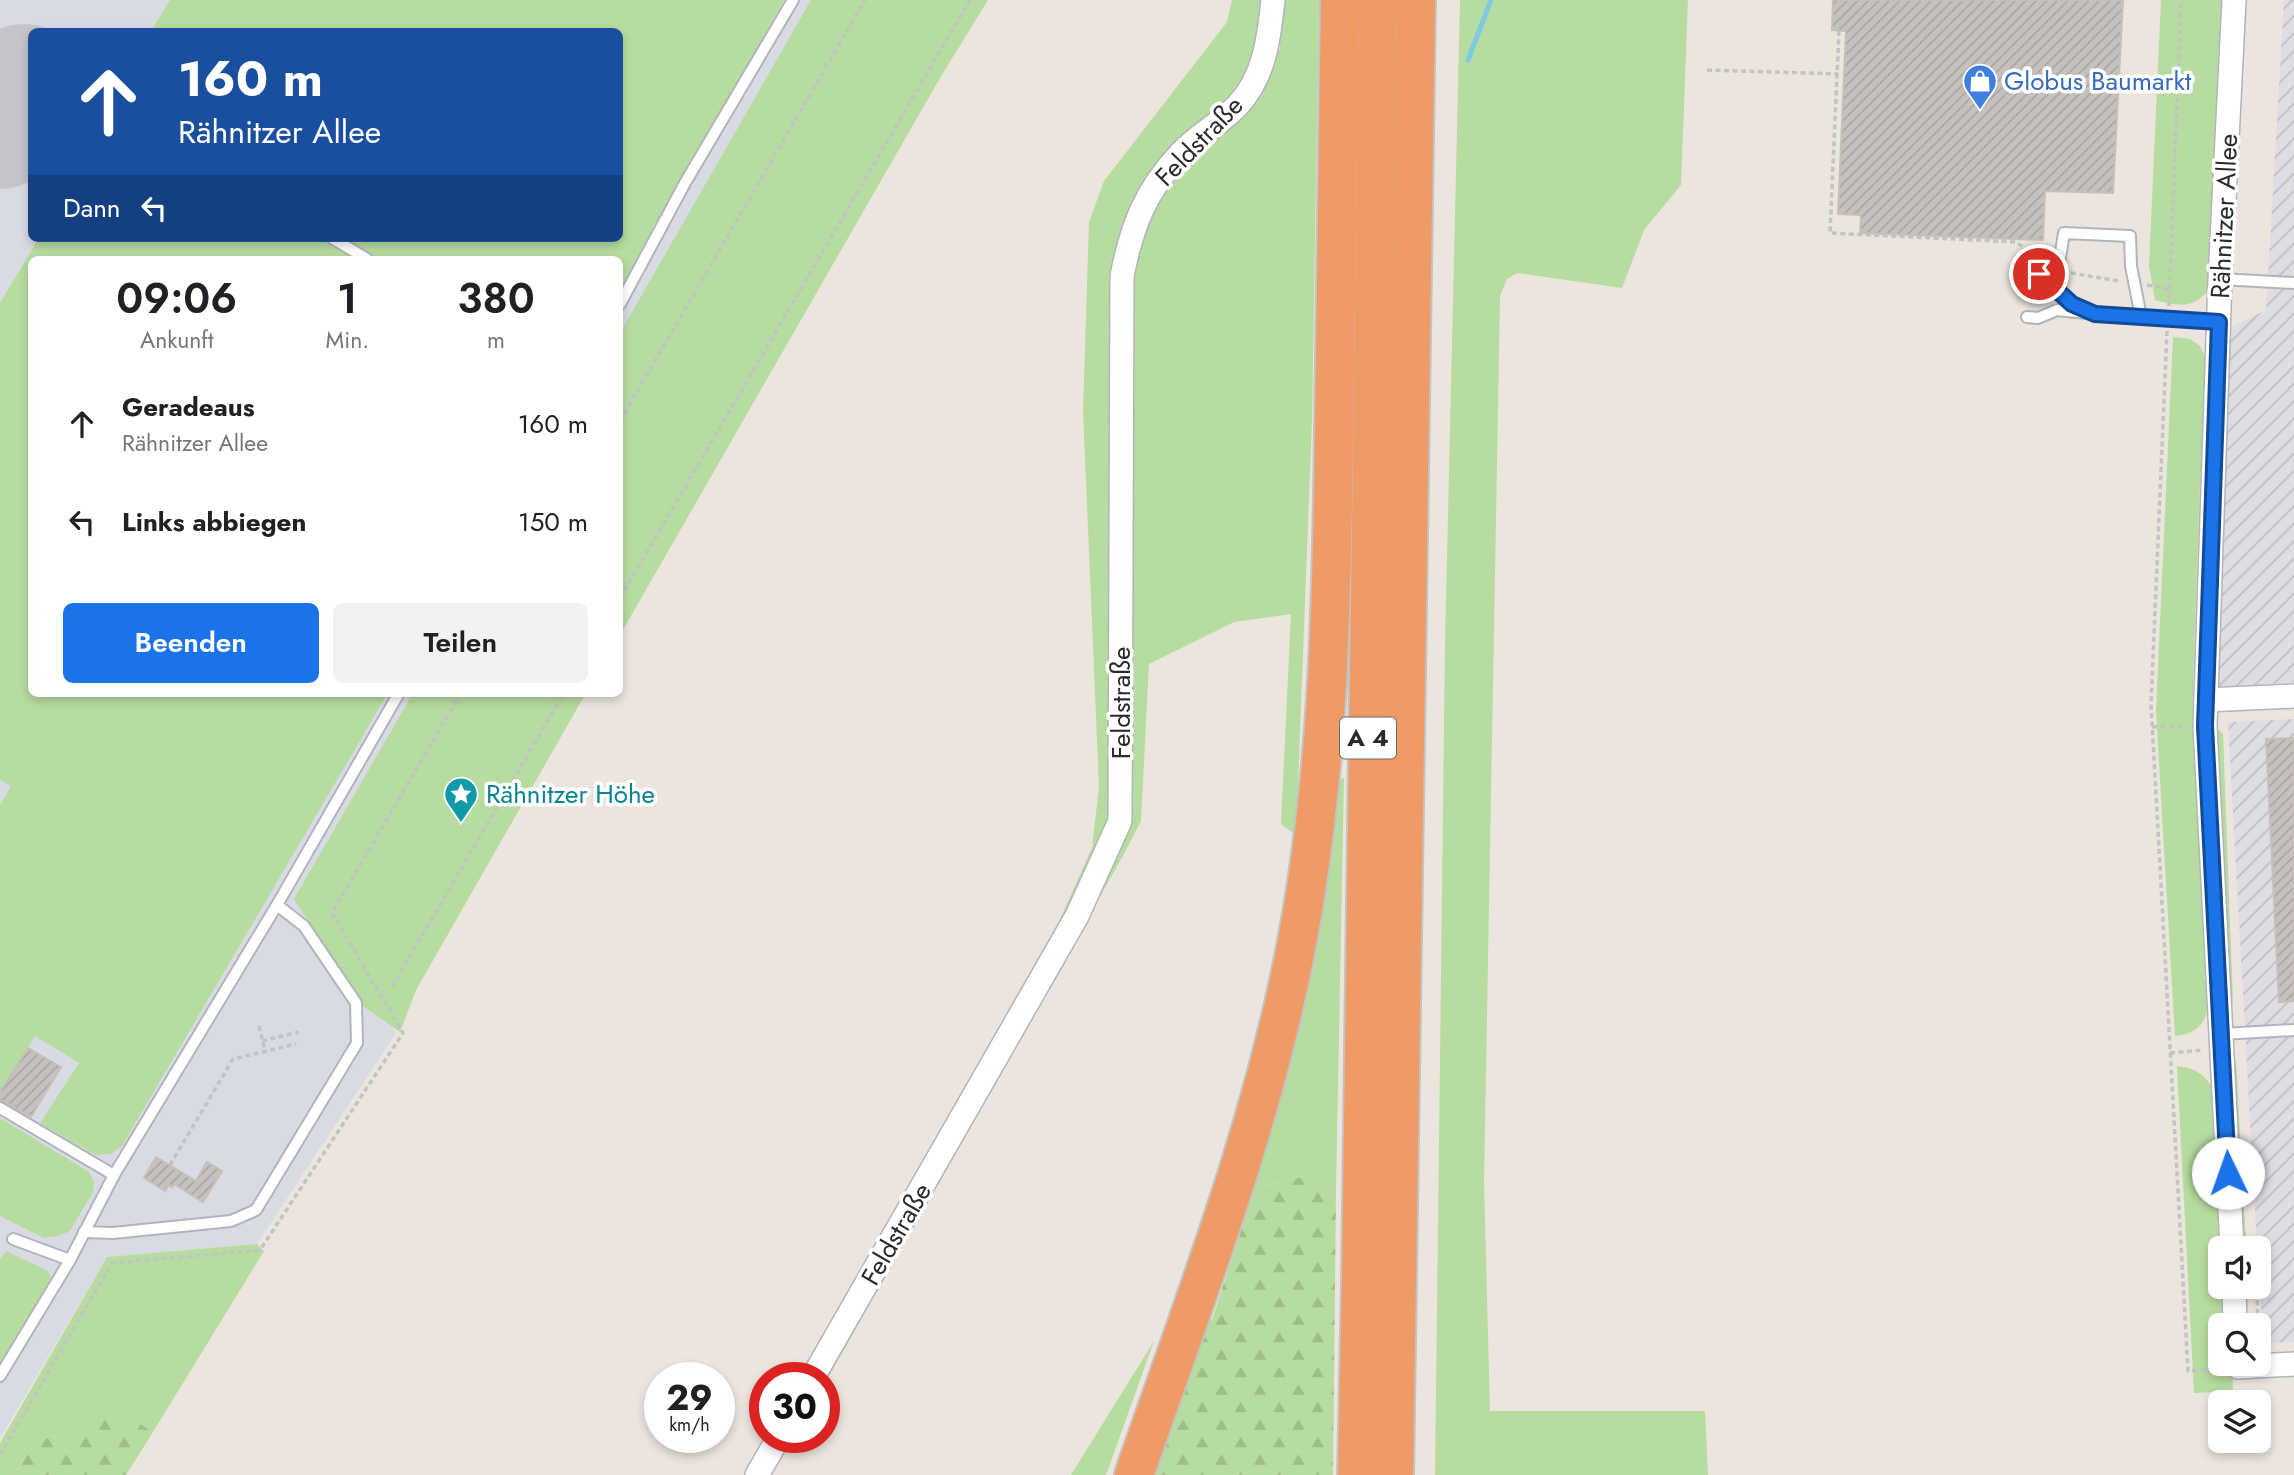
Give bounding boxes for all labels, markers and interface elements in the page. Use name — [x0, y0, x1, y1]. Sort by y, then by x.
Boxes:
text: 160 m — [178, 44, 323, 114]
icon: ahead — [63, 56, 154, 147]
shop icon: Globus Baumarkt — [1961, 62, 1999, 111]
place label: Globus Baumarkt — [2004, 62, 2192, 100]
street label: Feldstraße — [1146, 87, 1252, 195]
text: Rähnitzer Allee — [178, 109, 381, 155]
street label: Rähnitzer Allee — [2201, 133, 2247, 299]
text: Dann — [63, 189, 121, 227]
icon: left — [135, 189, 173, 227]
pin — [2009, 244, 2069, 304]
icon: arrive — [2020, 255, 2058, 293]
text: 09:06 — [116, 268, 237, 329]
text: 1 — [337, 268, 358, 329]
text: 380 — [457, 268, 535, 329]
text: Ankunft — [140, 323, 213, 357]
text: Min. — [326, 323, 369, 357]
text: m — [487, 323, 505, 357]
text: Geradeaus — [122, 388, 255, 426]
icon: ahead — [63, 405, 101, 443]
text: 160 m — [518, 405, 588, 443]
text: Rähnitzer Allee — [122, 426, 268, 460]
icon: left — [63, 503, 101, 541]
text: Links abbiegen — [122, 503, 306, 541]
text: 150 m — [518, 503, 588, 541]
button: Beenden — [63, 603, 319, 683]
button: Teilen — [333, 603, 588, 683]
street label: Feldstraße — [1102, 647, 1140, 759]
road number: A 4 — [1340, 718, 1396, 758]
place icon: Rähnitzer Höhe — [442, 775, 480, 824]
place label: Rähnitzer Höhe — [486, 775, 655, 813]
position arrow — [2191, 1136, 2265, 1210]
street label: Feldstraße — [851, 1176, 941, 1292]
map controls — [2208, 1236, 2271, 1453]
button: sound — [2208, 1236, 2271, 1299]
button: search — [2208, 1313, 2271, 1376]
speed limit sign: 30 — [749, 1362, 840, 1453]
text: 29 — [666, 1373, 713, 1423]
button: layers — [2208, 1390, 2271, 1453]
text: km/h — [669, 1412, 710, 1438]

